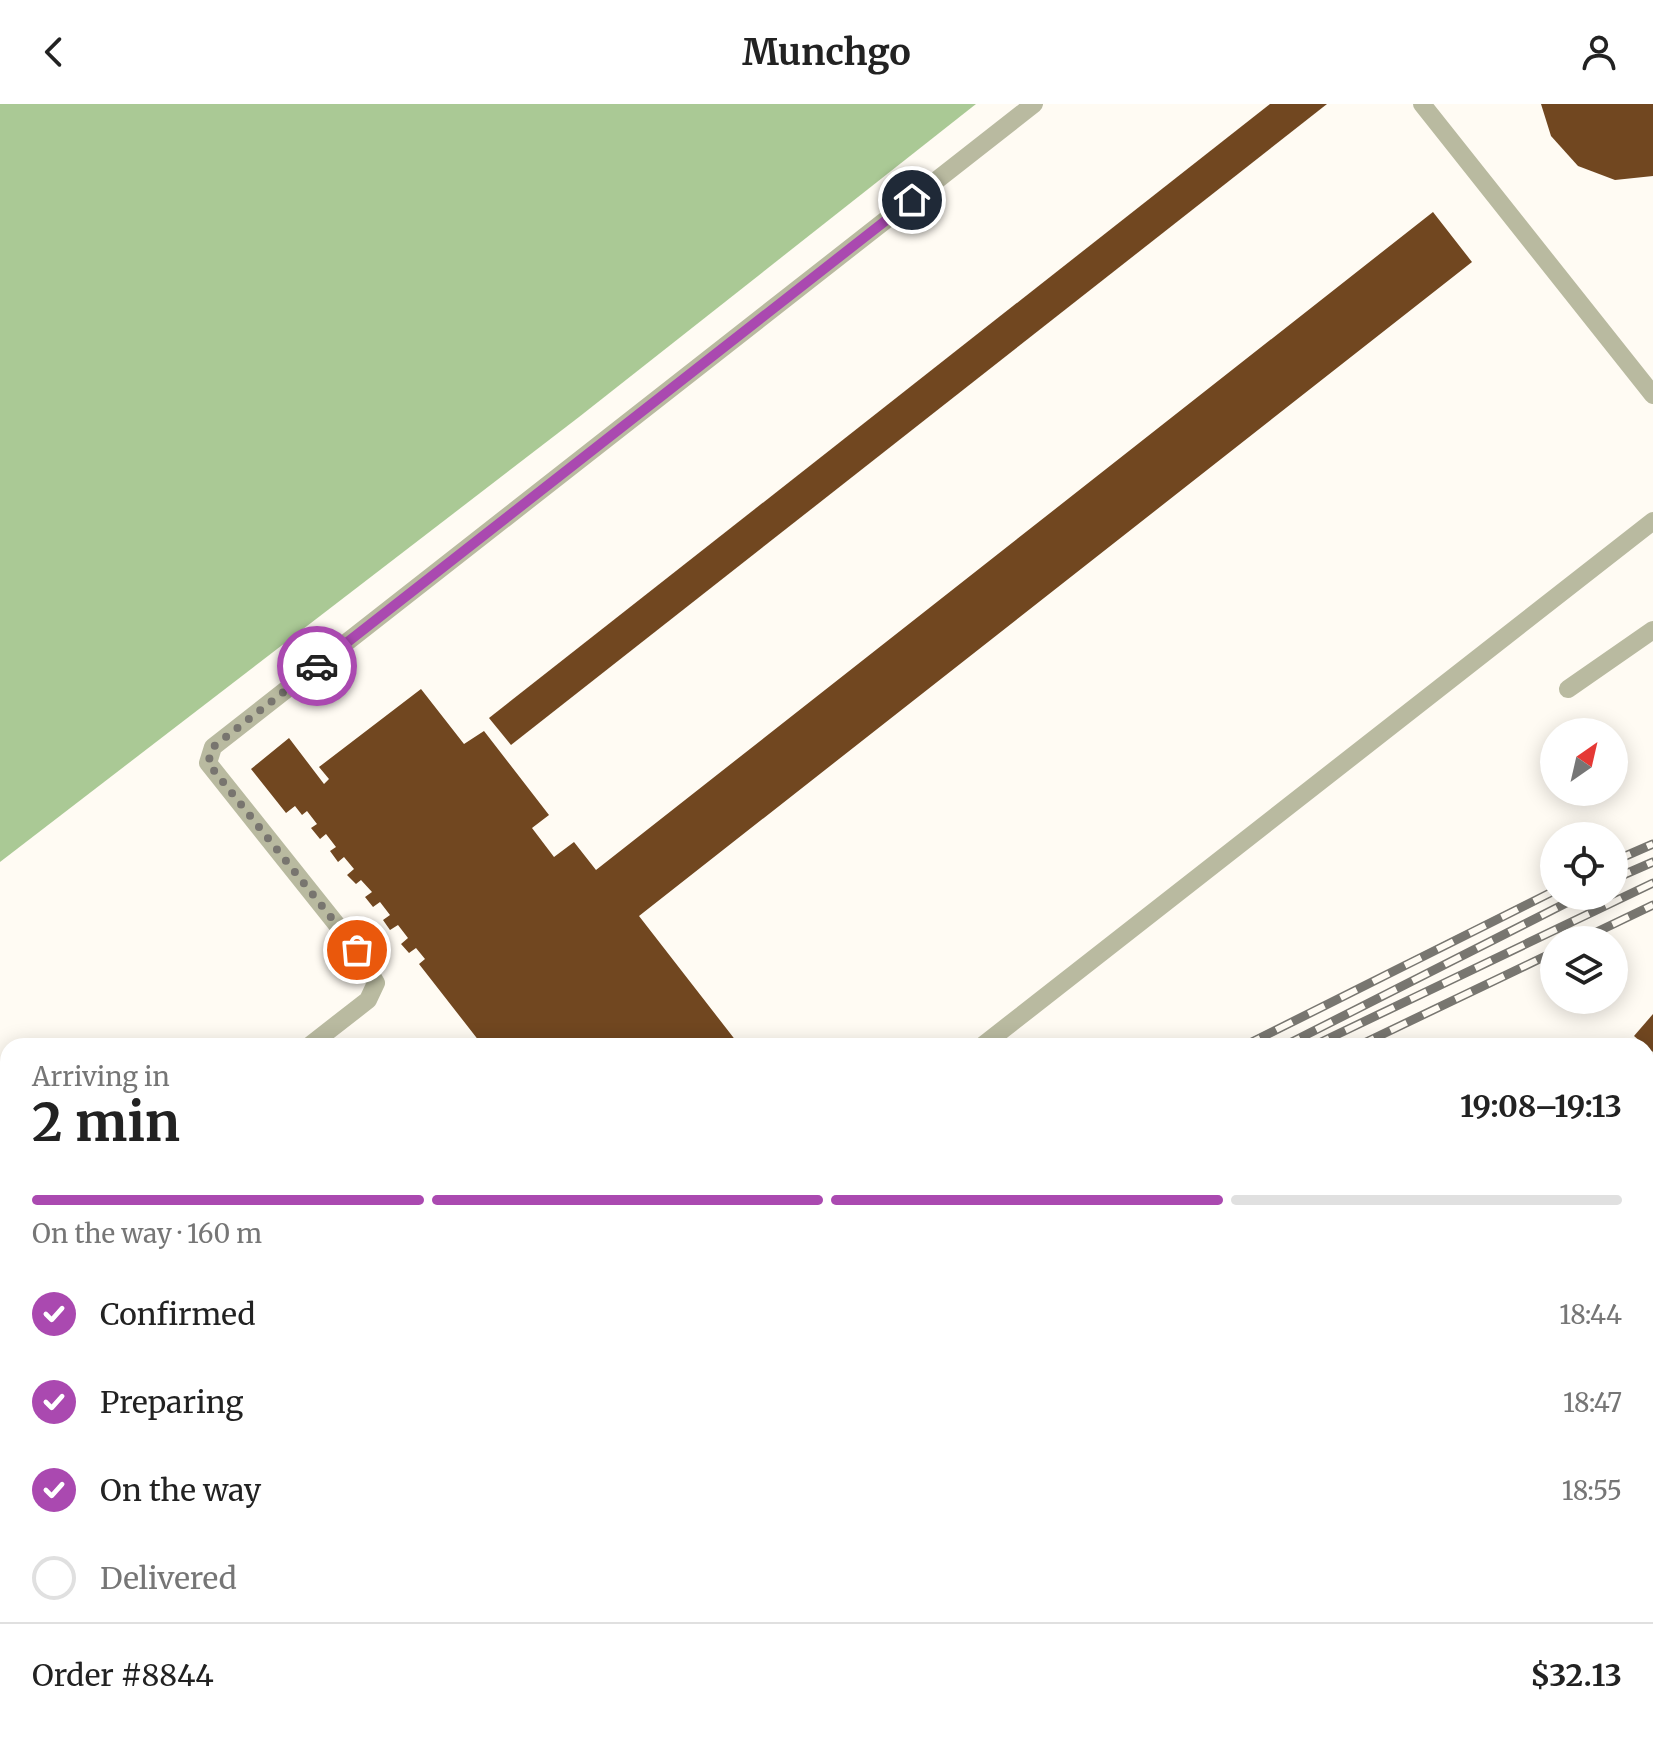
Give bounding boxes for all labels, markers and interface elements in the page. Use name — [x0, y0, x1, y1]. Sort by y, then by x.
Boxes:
icon: back — [32, 30, 76, 74]
text: Munchgo — [742, 30, 911, 75]
icon: person — [1577, 30, 1621, 74]
pin — [878, 166, 946, 234]
icon: home — [890, 178, 934, 222]
courier — [277, 626, 357, 706]
icon: car — [295, 644, 339, 688]
north arrow — [1540, 718, 1628, 806]
map controls — [1540, 718, 1628, 1014]
button: locate — [1540, 822, 1628, 910]
pin — [323, 916, 391, 984]
button: layers — [1540, 926, 1628, 1014]
icon: bag — [335, 928, 379, 972]
text: Arriving in — [32, 1060, 170, 1093]
text: 19:08–19:13 — [1460, 1087, 1622, 1125]
text: 2 min — [32, 1090, 180, 1155]
text: On the way · 160 m — [32, 1217, 262, 1250]
icon: check — [32, 1292, 76, 1336]
text: Confirmed — [100, 1295, 255, 1333]
text: 18:44 — [1559, 1298, 1622, 1331]
icon: check — [32, 1380, 76, 1424]
text: Preparing — [100, 1383, 243, 1421]
text: 18:47 — [1563, 1386, 1622, 1419]
icon: check — [32, 1468, 76, 1512]
text: On the way — [100, 1471, 261, 1509]
text: 18:55 — [1562, 1474, 1622, 1507]
text: Delivered — [100, 1559, 237, 1597]
text: Order #8844 — [32, 1656, 214, 1694]
text: $32.13 — [1530, 1656, 1622, 1694]

